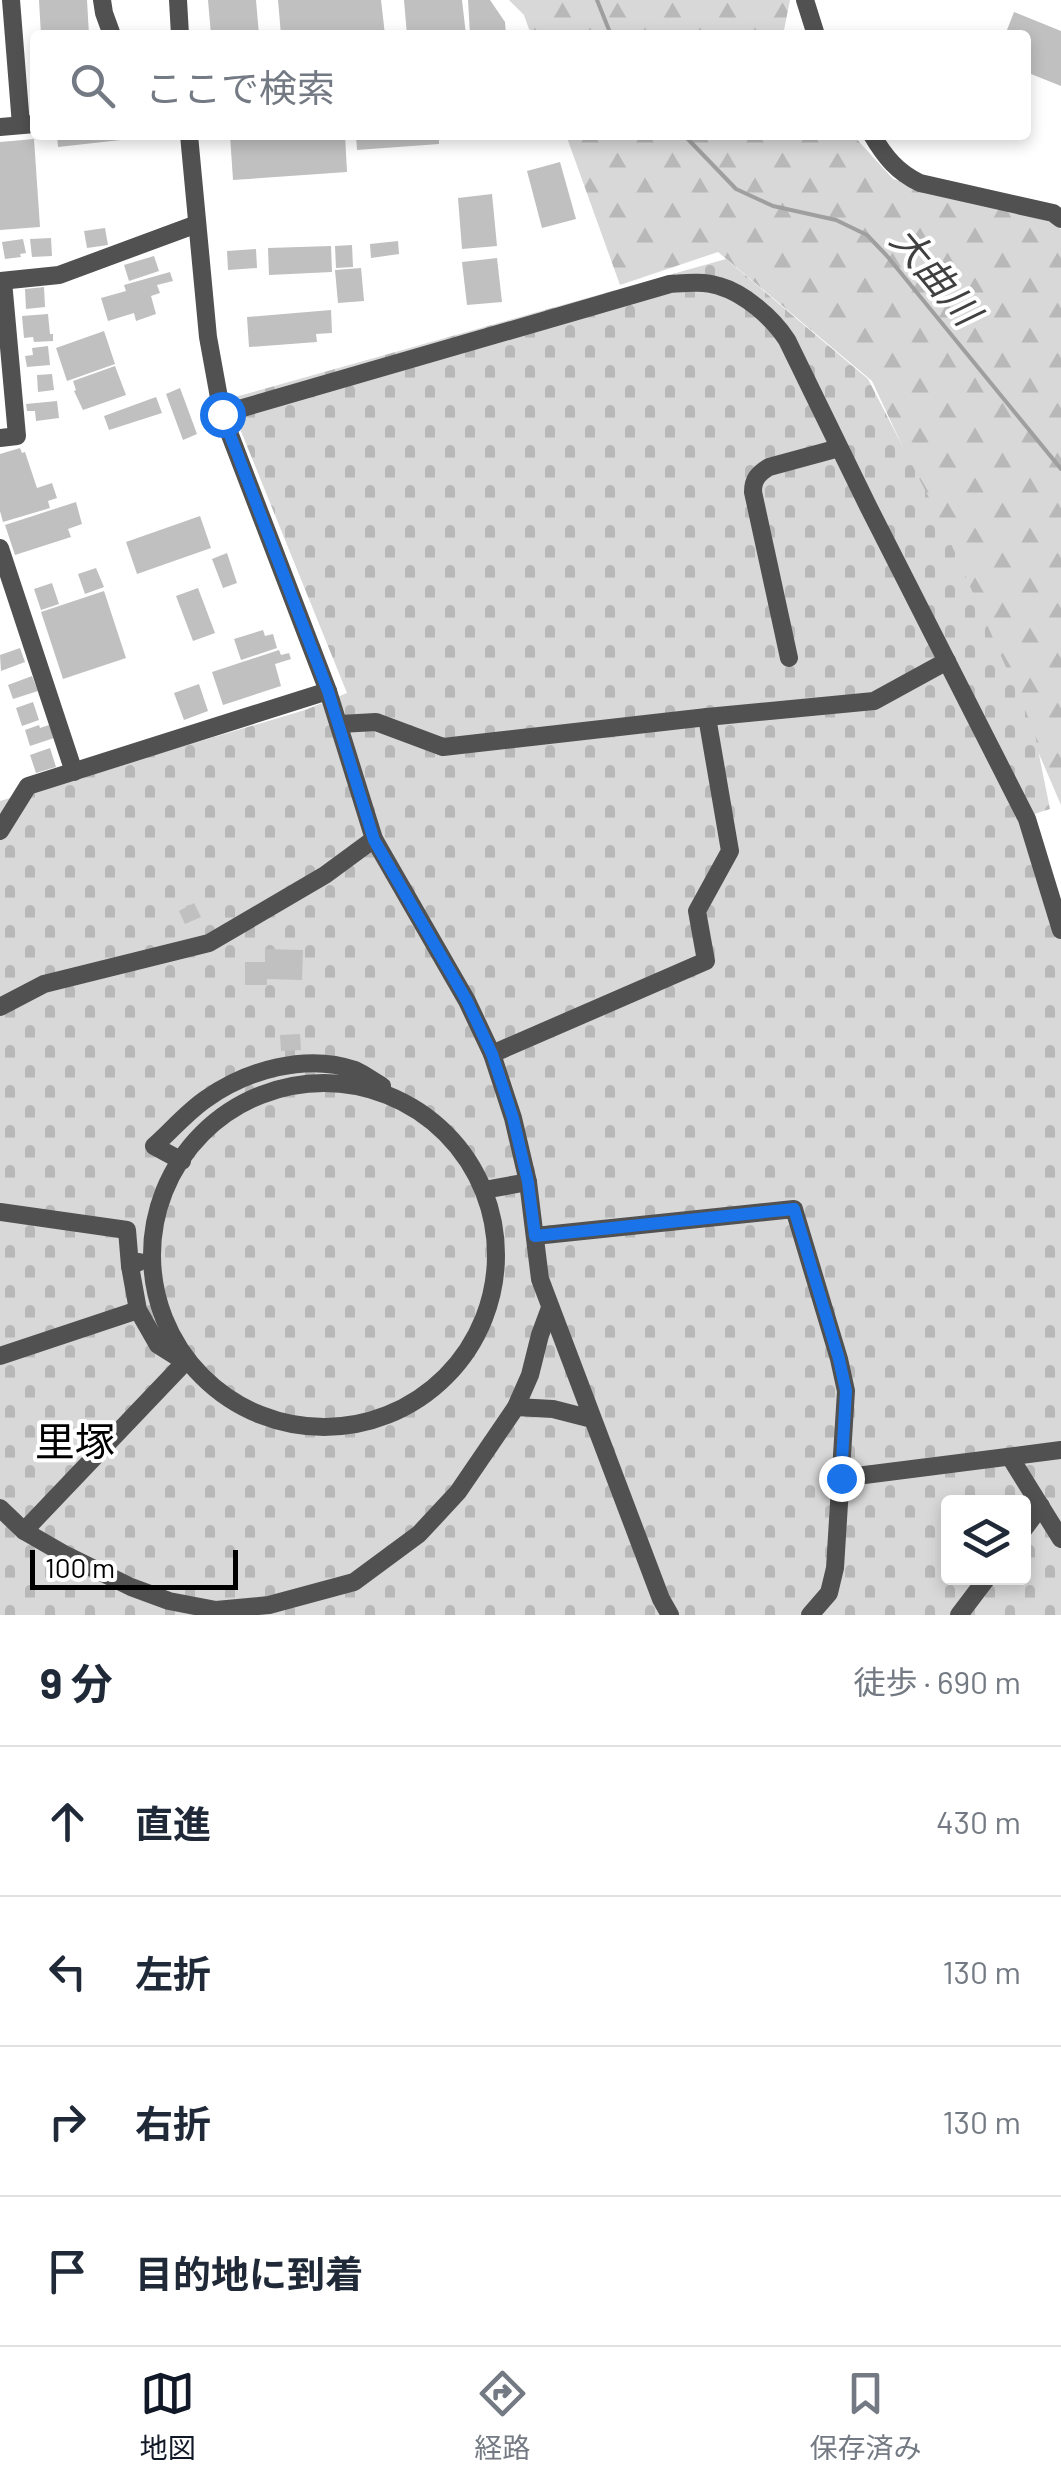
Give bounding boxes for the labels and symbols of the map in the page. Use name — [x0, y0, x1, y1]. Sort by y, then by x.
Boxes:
water label: 大曲川 — [882, 216, 993, 336]
route start — [200, 392, 246, 438]
district label: 里塚 — [35, 1416, 115, 1464]
route end — [819, 1456, 865, 1502]
scale bar — [30, 1545, 238, 1590]

